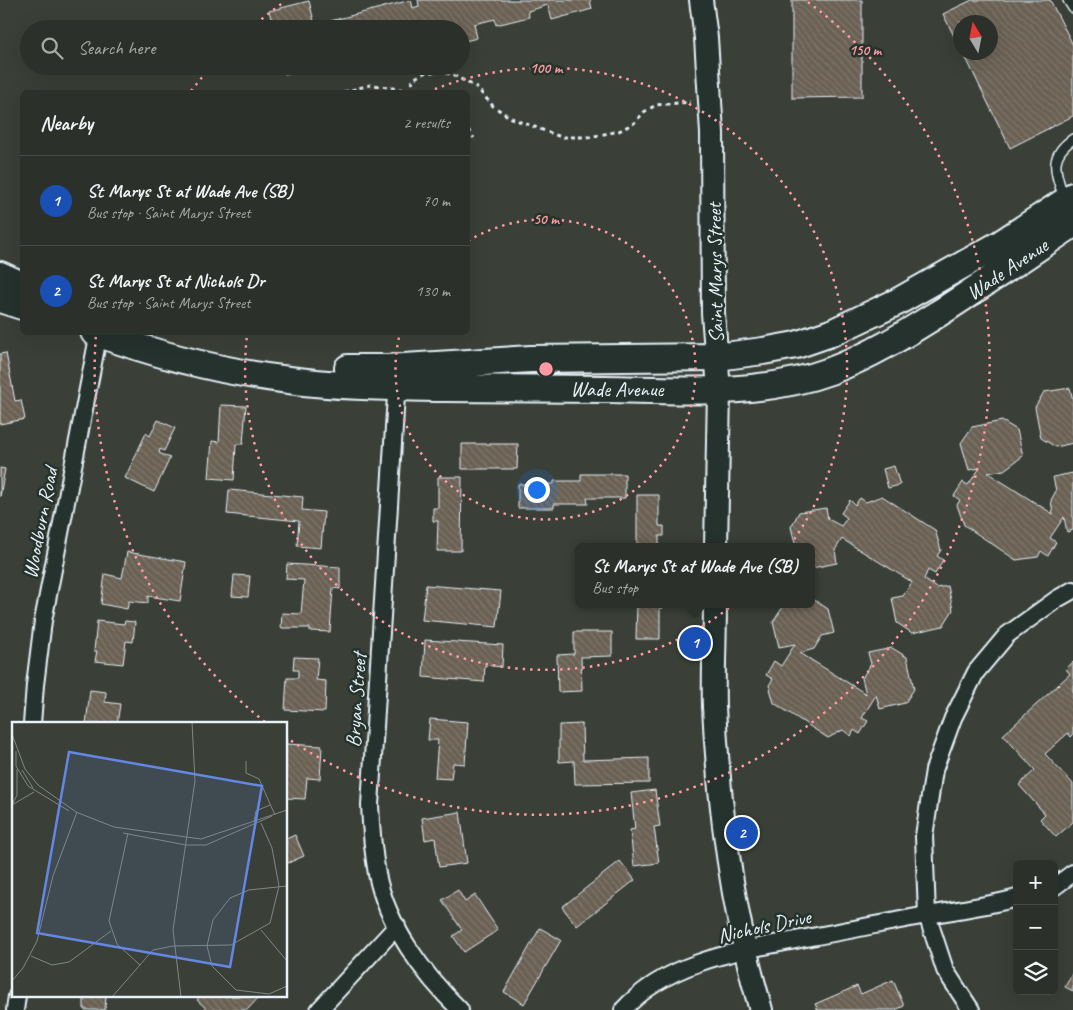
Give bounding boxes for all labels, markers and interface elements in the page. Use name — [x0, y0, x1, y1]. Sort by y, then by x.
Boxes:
north arrow — [953, 15, 998, 60]
search box — [20, 20, 470, 75]
icon: search — [38, 34, 66, 62]
text: Search here — [78, 36, 155, 60]
text: 150 m — [849, 41, 883, 60]
text: 100 m — [530, 59, 564, 78]
text: Nearby — [40, 110, 93, 136]
text: 2 results — [403, 113, 450, 133]
text: St Marys St at Wade Ave (SB) — [87, 179, 293, 203]
text: 1 — [52, 191, 60, 211]
text: 70 m — [423, 191, 450, 211]
street label: Saint Marys Street — [701, 201, 729, 343]
text: Bus stop · Saint Marys Street — [87, 203, 251, 223]
text: 50 m — [533, 210, 560, 229]
street label: Wade Avenue — [961, 232, 1054, 306]
text: St Marys St at Nichols Dr — [87, 269, 265, 293]
text: 2 — [52, 281, 60, 301]
text: 130 m — [416, 281, 450, 301]
text: Bus stop · Saint Marys Street — [87, 293, 251, 313]
centre of rings — [537, 360, 555, 378]
street label: Wade Avenue — [571, 376, 665, 402]
street label: Woodburn Road — [17, 462, 64, 581]
your location — [524, 477, 550, 503]
popup — [575, 543, 815, 608]
text: St Marys St at Wade Ave (SB) — [592, 554, 798, 578]
text: Bus stop — [592, 578, 638, 598]
pin: 1 — [679, 624, 711, 662]
street label: Bryan Street — [340, 649, 372, 748]
inset map — [12, 722, 288, 998]
pin: 2 — [726, 814, 758, 852]
map controls — [1013, 860, 1058, 995]
button: + — [1013, 860, 1058, 905]
street label: Nichols Drive — [715, 903, 815, 949]
button: − — [1013, 905, 1058, 950]
button: layers — [1013, 950, 1058, 995]

